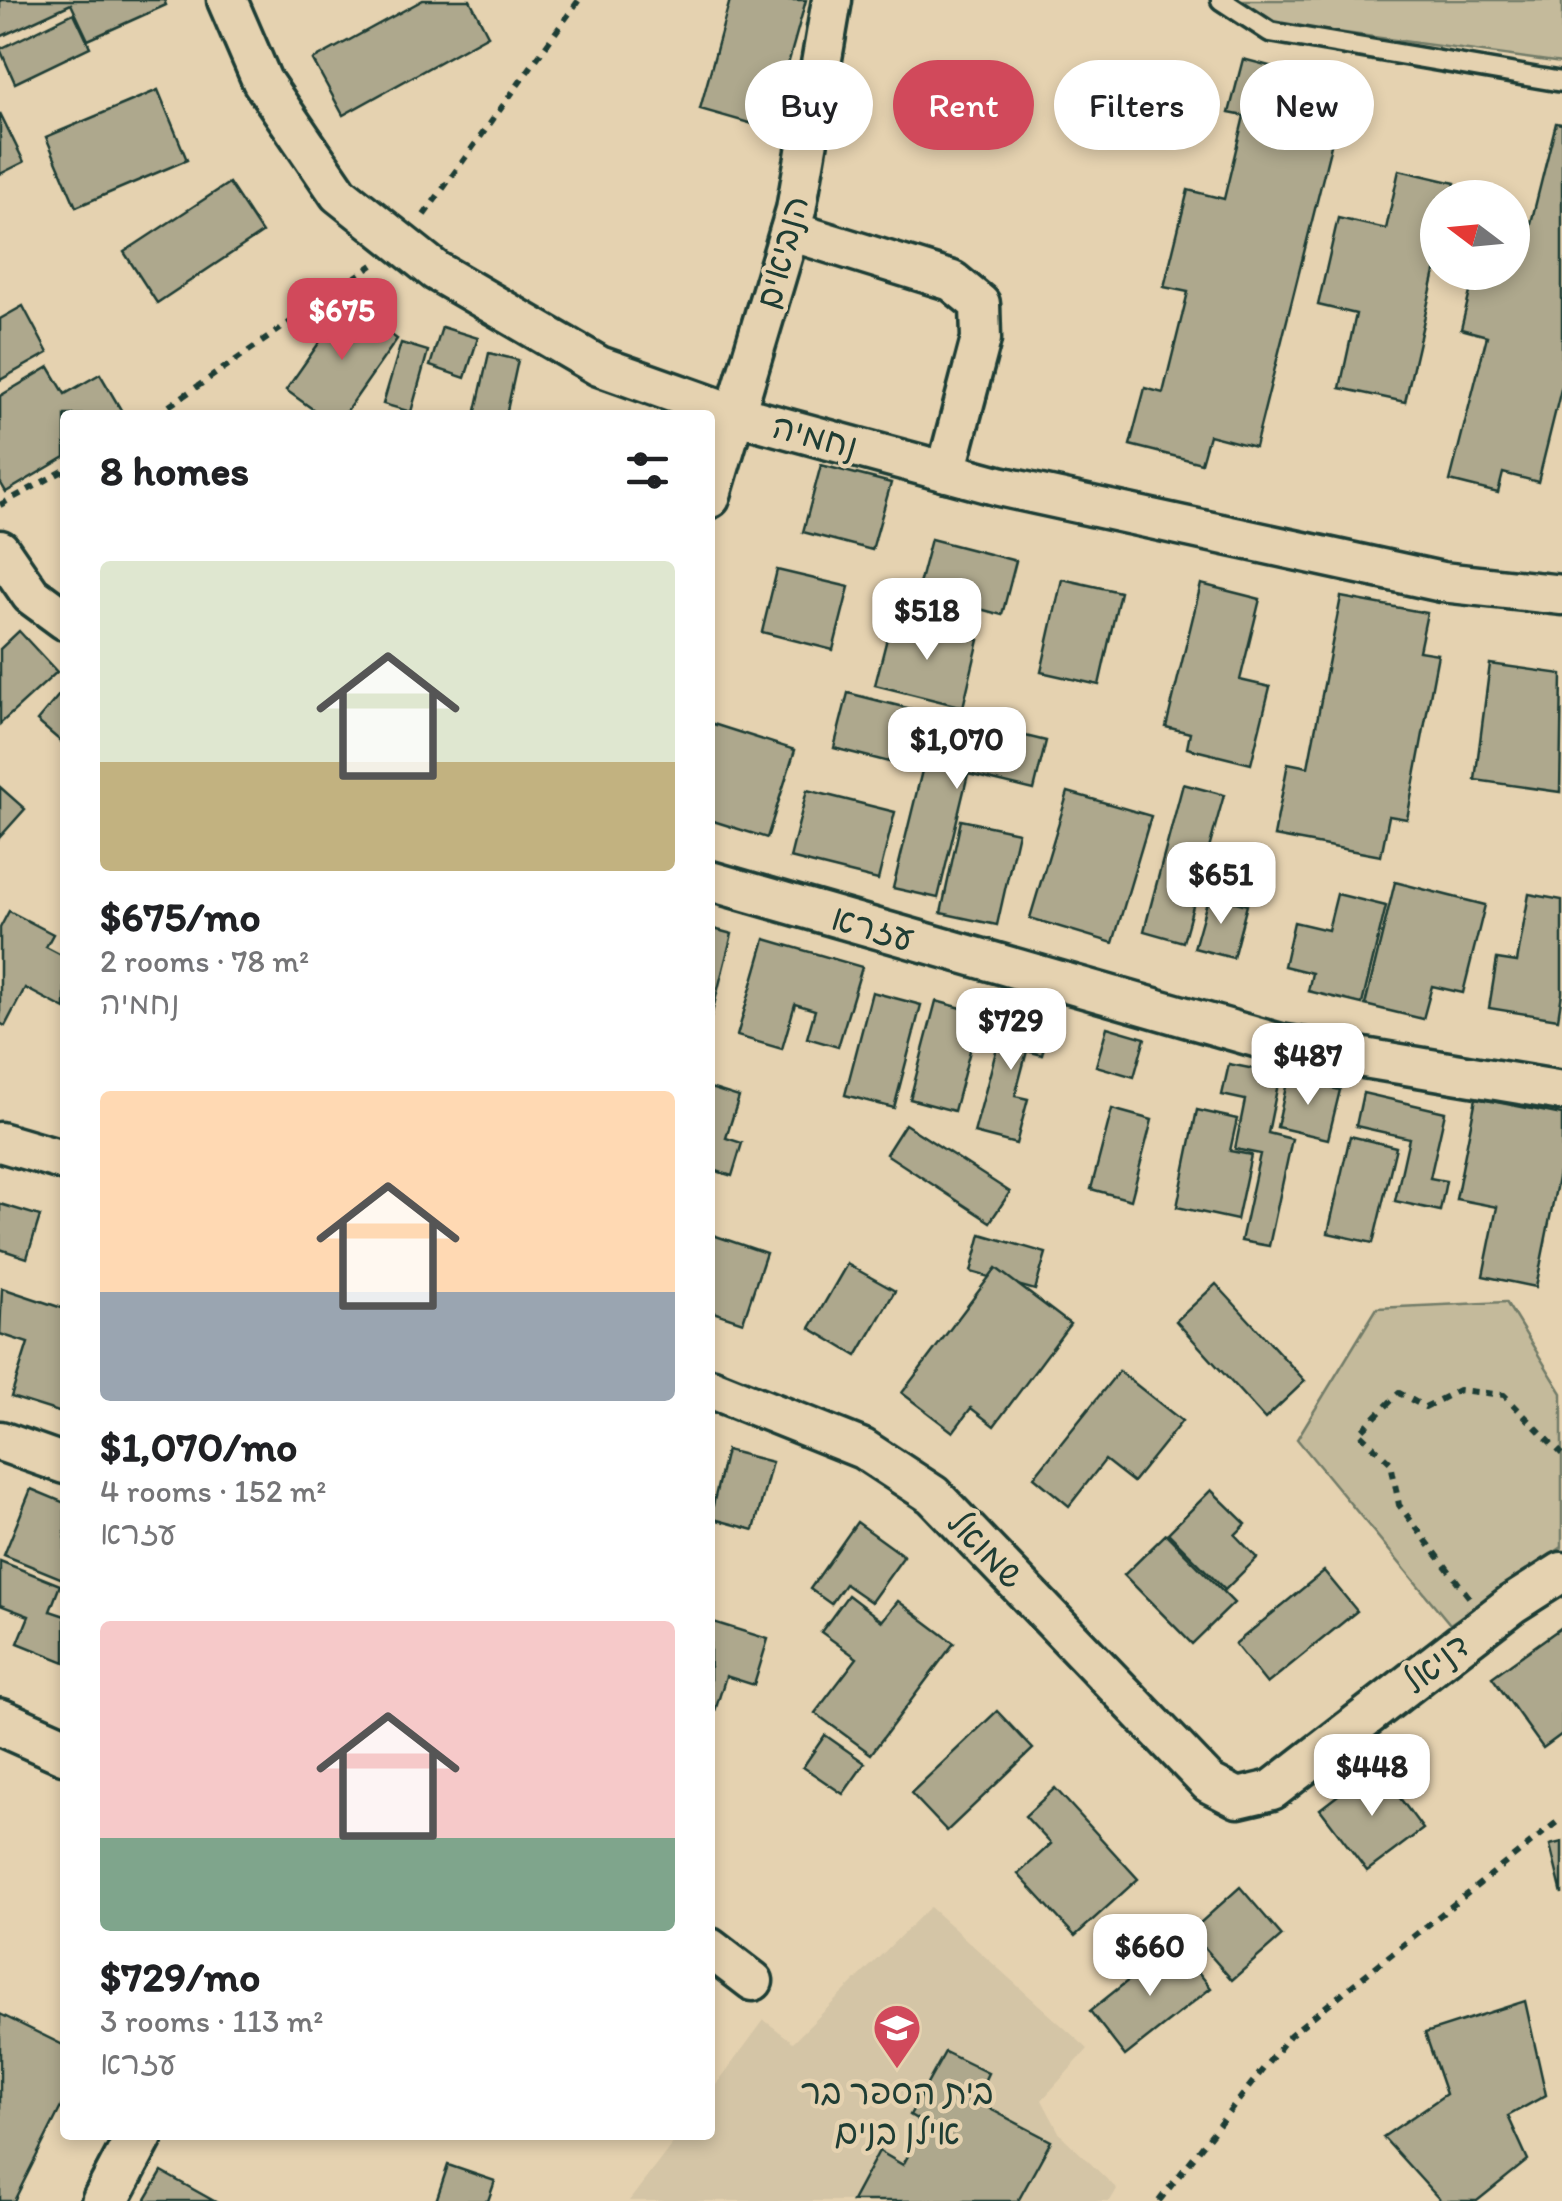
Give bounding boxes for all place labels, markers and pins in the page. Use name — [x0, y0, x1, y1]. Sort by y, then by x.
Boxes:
pin: $675 — [283, 278, 401, 363]
pin: $518 — [868, 578, 986, 663]
pin: $1,070 — [876, 707, 1038, 792]
pin: $651 — [1162, 842, 1280, 927]
pin: $729 — [952, 988, 1070, 1073]
pin: $487 — [1249, 1023, 1367, 1108]
pin: $448 — [1313, 1734, 1431, 1819]
pin: $660 — [1091, 1914, 1209, 1999]
school or university icon: בית הספר בר אילן בנים — [871, 2002, 923, 2070]
place label: בית הספר בר אילן בנים — [801, 2071, 993, 2153]

